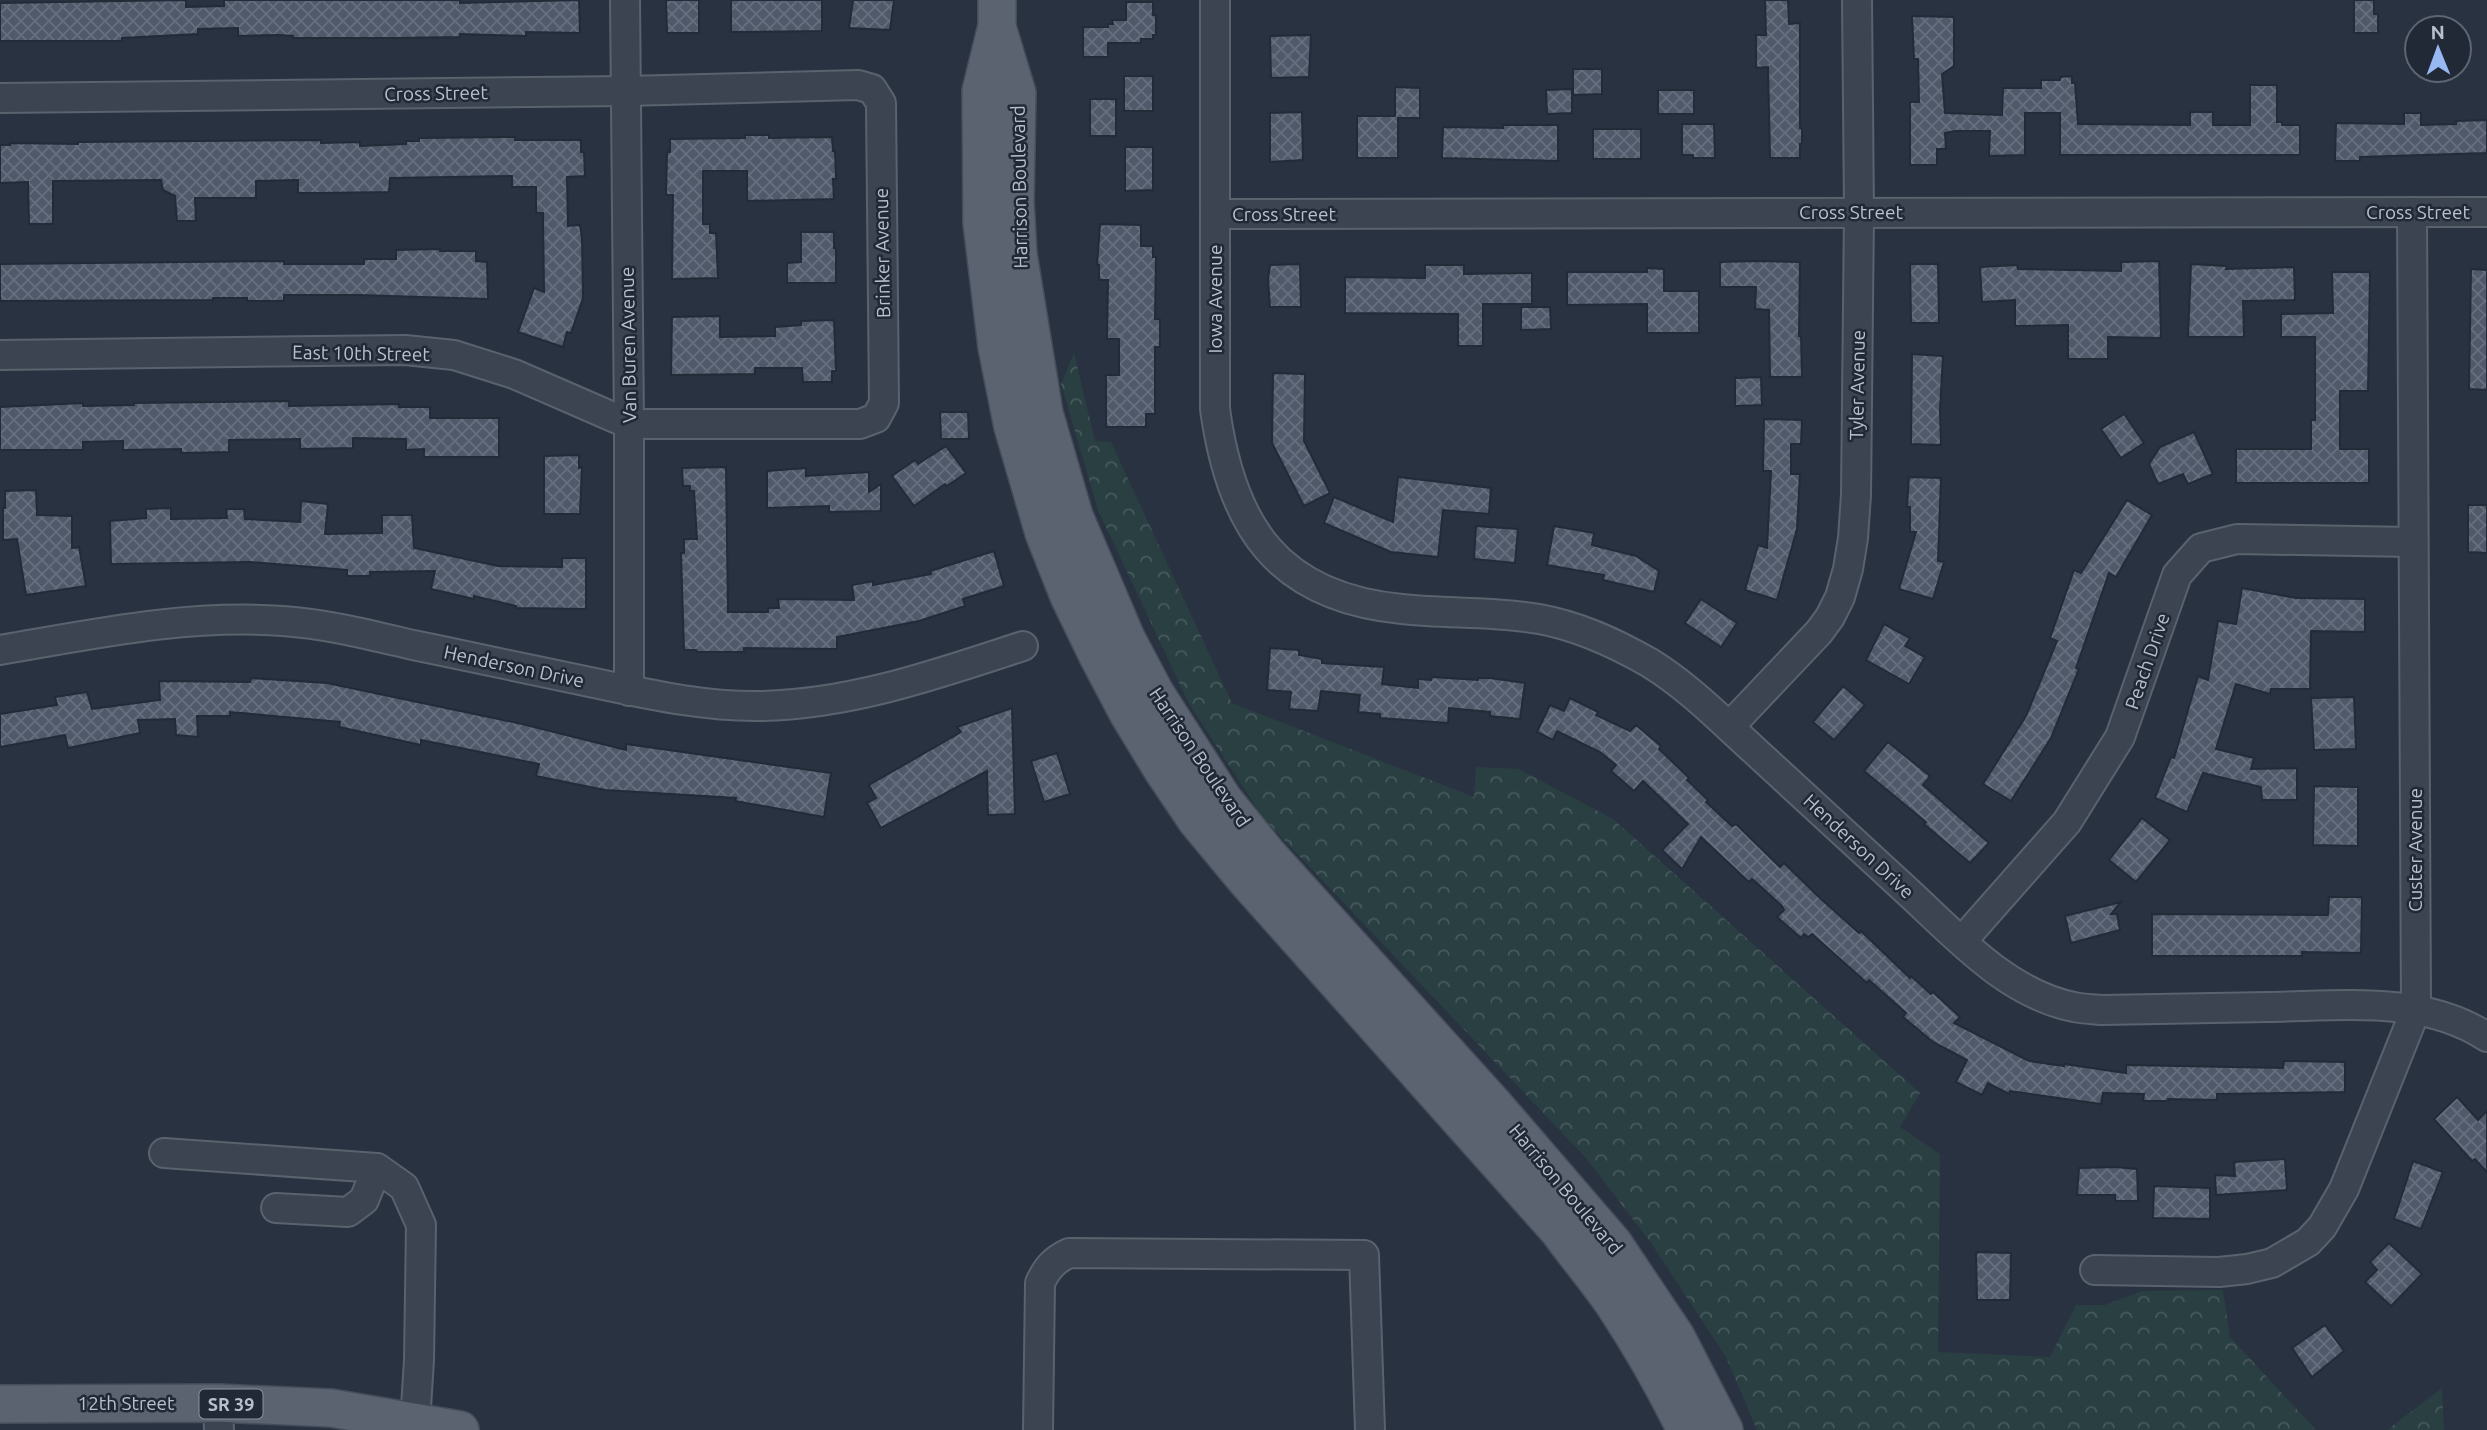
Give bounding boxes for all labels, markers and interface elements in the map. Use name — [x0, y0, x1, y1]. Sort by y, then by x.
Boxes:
north arrow — [2403, 14, 2473, 84]
text: N — [2430, 21, 2445, 43]
street label: Cross Street — [384, 81, 489, 105]
street label: Harrison Boulevard — [1007, 105, 1031, 269]
street label: Brinker Avenue — [870, 188, 894, 318]
street label: Cross Street — [1799, 201, 1903, 223]
street label: Cross Street — [2366, 201, 2470, 223]
street label: Cross Street — [1232, 203, 1336, 225]
street label: Iowa Avenue — [1204, 245, 1226, 353]
street label: Van Buren Avenue — [616, 267, 640, 423]
street label: Tyler Avenue — [1845, 330, 1869, 440]
street label: East 10th Street — [292, 341, 431, 365]
street label: Peach Drive — [2120, 610, 2174, 712]
street label: Henderson Drive — [442, 640, 586, 692]
street label: Harrison Boulevard — [1145, 683, 1255, 831]
street label: Custer Avenue — [2404, 788, 2426, 912]
street label: Henderson Drive — [1799, 789, 1919, 903]
street label: Harrison Boulevard — [1505, 1119, 1627, 1259]
road number: SR 39 — [200, 1390, 262, 1419]
street label: 12th Street — [77, 1392, 175, 1414]

